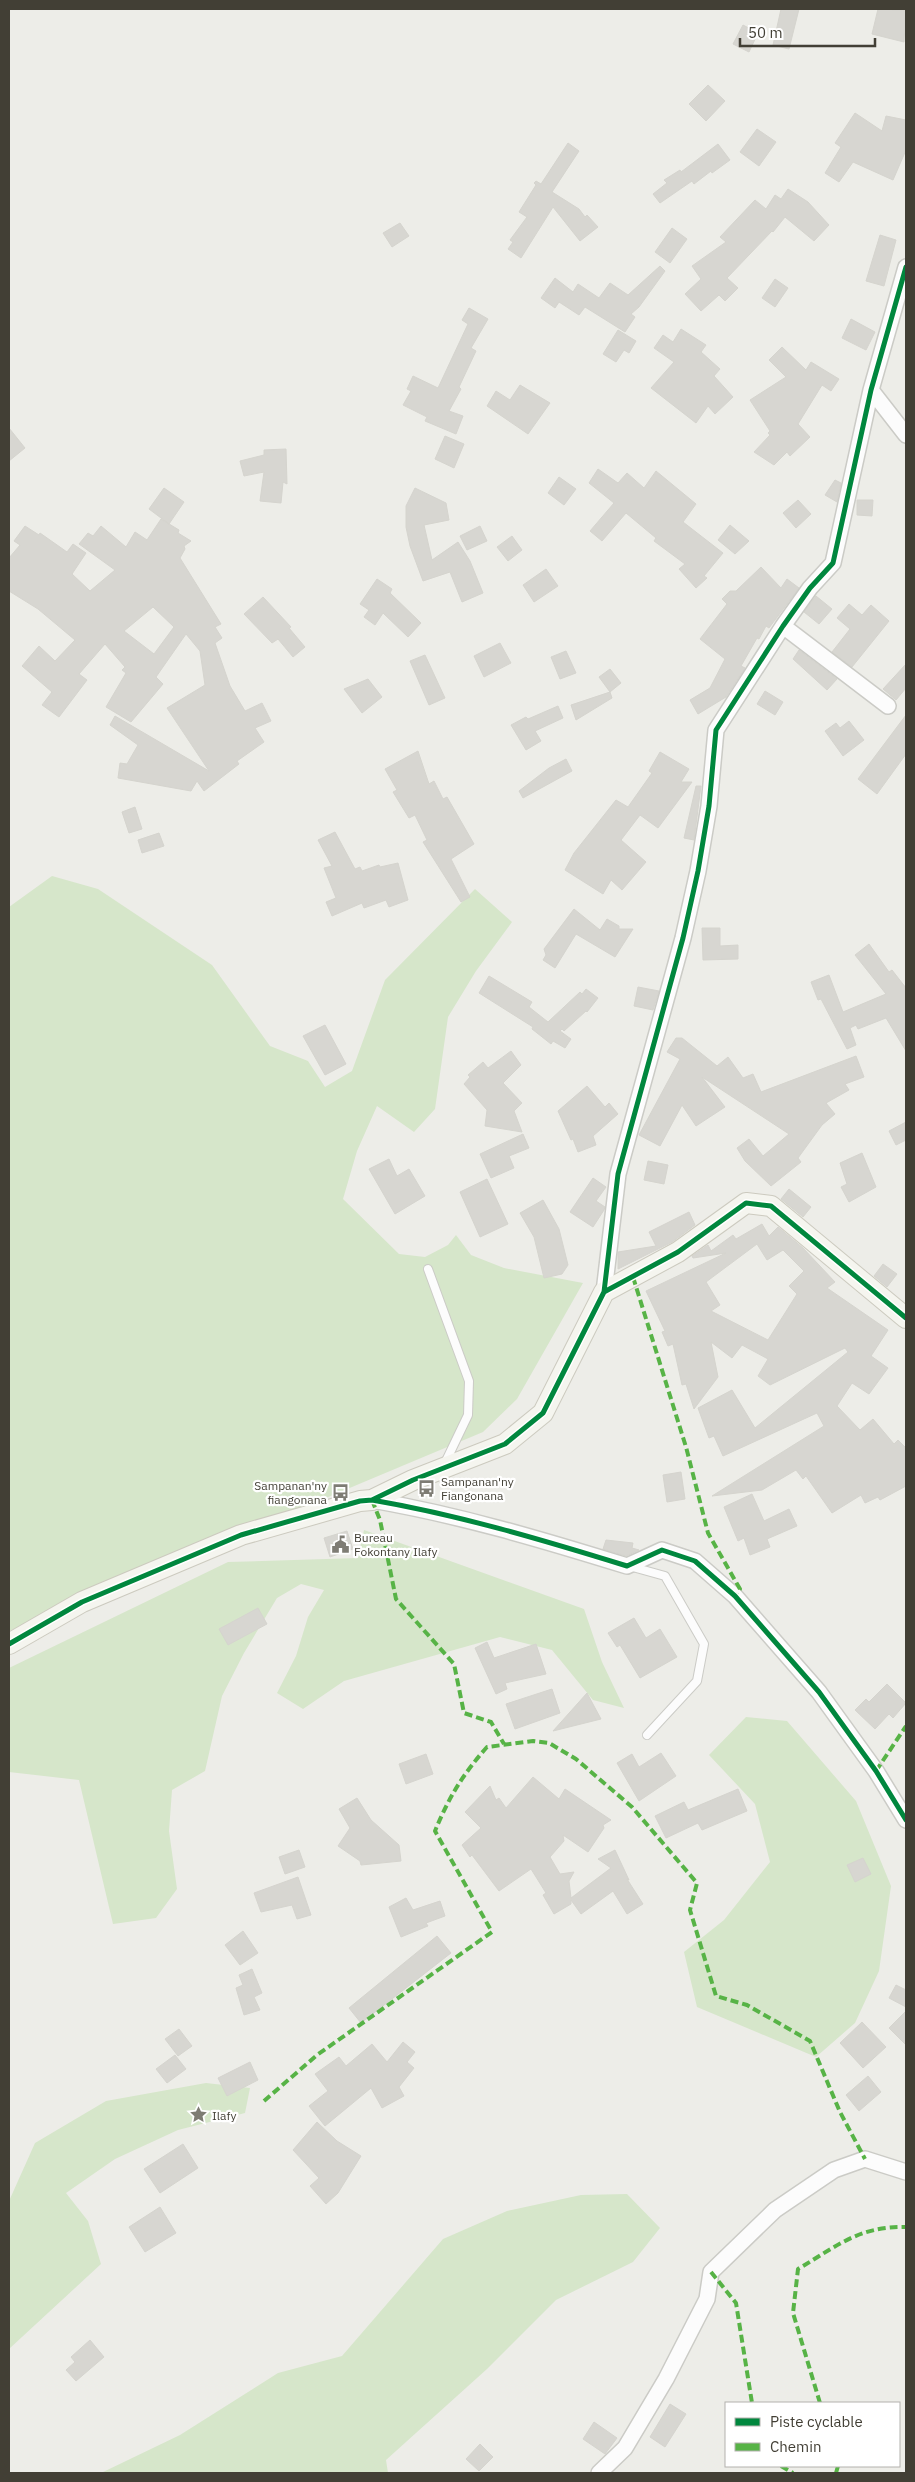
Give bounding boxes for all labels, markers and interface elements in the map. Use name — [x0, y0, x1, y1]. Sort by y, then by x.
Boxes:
scale bar — [740, 15, 875, 47]
text: 50 m — [748, 23, 783, 42]
place label: Sampanan'ny Fiangonana — [441, 1474, 514, 1503]
place label: Sampanan'ny fiangonana — [254, 1478, 328, 1507]
bus stop icon: Sampanan'ny Fiangonana — [417, 1478, 437, 1498]
bus stop icon: Sampanan'ny fiangonana — [331, 1482, 351, 1502]
place label: Bureau Fokontany Ilafy — [354, 1530, 437, 1559]
public building icon: Bureau Fokontany Ilafy — [330, 1534, 350, 1554]
place icon: Ilafy — [188, 2105, 208, 2125]
place label: Ilafy — [212, 2108, 236, 2123]
legend — [725, 2402, 900, 2467]
text: Piste cyclable — [770, 2412, 863, 2431]
text: Chemin — [770, 2437, 821, 2456]

